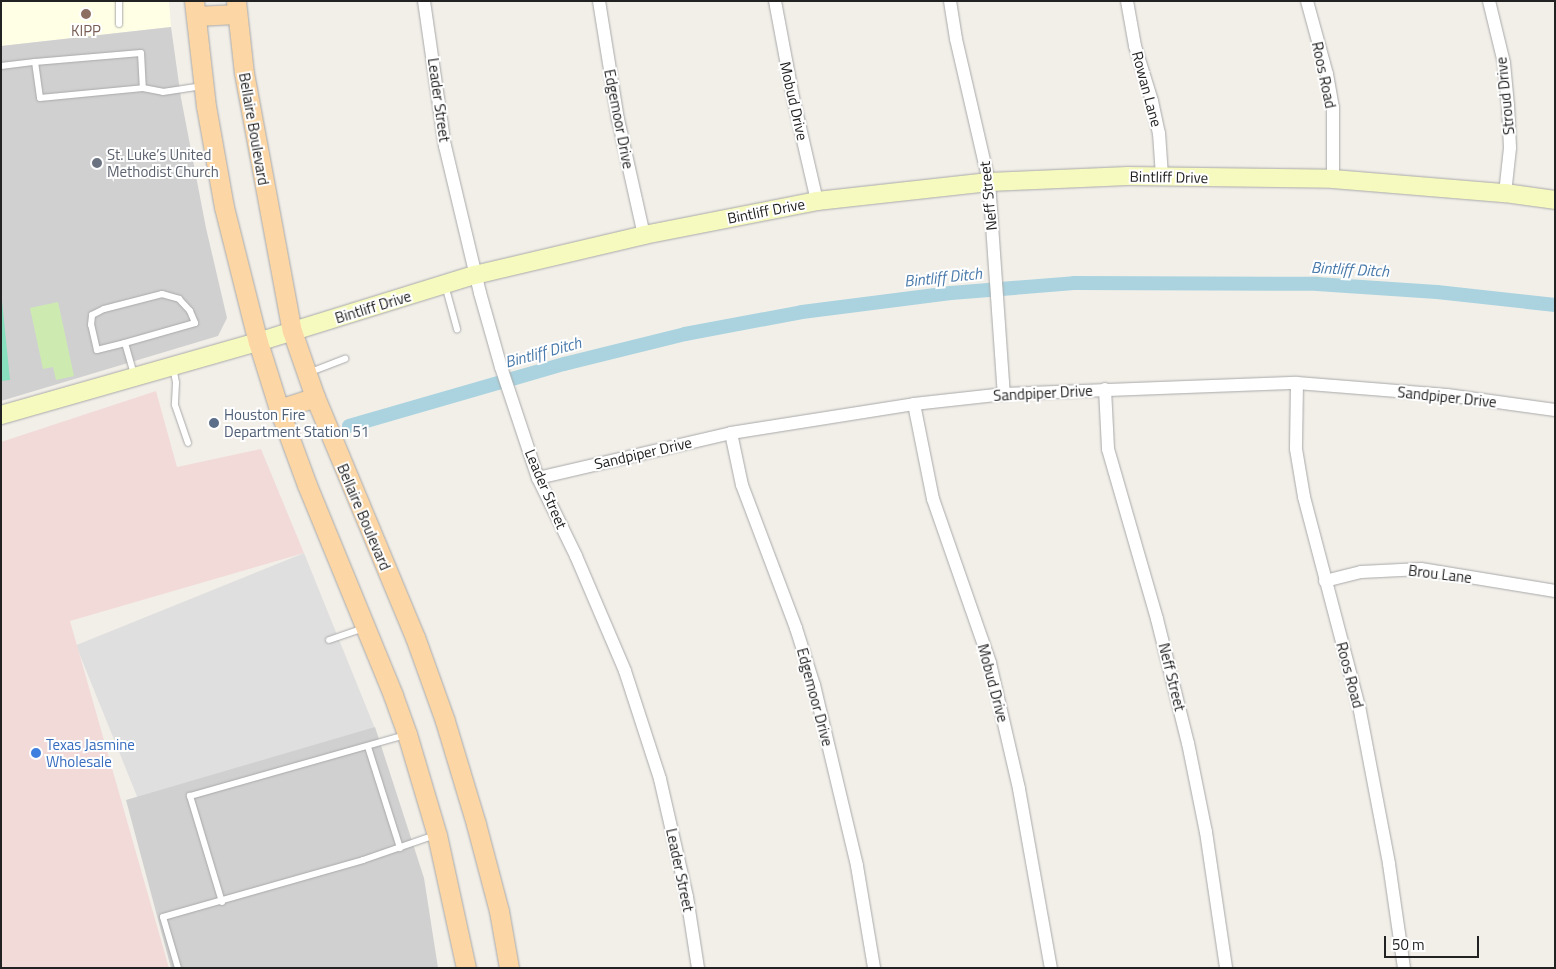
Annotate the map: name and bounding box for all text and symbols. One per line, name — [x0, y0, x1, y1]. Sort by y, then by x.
marker: KIPP — [80, 8, 92, 20]
place label: KIPP — [71, 22, 101, 40]
street label: Roos Road — [1308, 40, 1340, 110]
street label: Rowan Lane — [1128, 49, 1166, 129]
street label: Stroud Drive — [1492, 56, 1518, 136]
street label: Leader Street — [424, 57, 454, 143]
street label: Mobud Drive — [776, 60, 812, 142]
street label: Edgemoor Drive — [601, 68, 637, 170]
street label: Bellaire Boulevard — [235, 71, 273, 187]
place label: St. Luke’s United Methodist Church — [107, 145, 219, 180]
marker: St. Luke’s United Methodist Church — [91, 157, 103, 169]
street label: Neff Street — [975, 160, 1001, 232]
street label: Bintliff Drive — [1130, 167, 1208, 187]
street label: Bintliff Drive — [726, 195, 806, 227]
water label: Bintliff Ditch — [1310, 257, 1390, 281]
water label: Bintliff Ditch — [903, 263, 983, 291]
street label: Bintliff Drive — [333, 287, 413, 327]
water label: Bintliff Ditch — [503, 333, 583, 371]
street label: Sandpiper Drive — [993, 381, 1093, 405]
street label: Sandpiper Drive — [1397, 383, 1497, 411]
place label: Houston Fire Department Station 51 — [224, 405, 369, 440]
marker: Houston Fire Department Station 51 — [208, 417, 220, 429]
street label: Sandpiper Drive — [592, 433, 694, 473]
street label: Leader Street — [521, 446, 571, 532]
street label: Bellaire Boulevard — [333, 461, 395, 573]
street label: Brou Lane — [1407, 561, 1473, 587]
street label: Roos Road — [1333, 640, 1367, 710]
street label: Neff Street — [1155, 641, 1189, 713]
street label: Mobud Drive — [974, 642, 1012, 724]
street label: Edgemoor Drive — [793, 646, 837, 748]
place label: Texas Jasmine Wholesale — [46, 735, 135, 770]
marker: Texas Jasmine Wholesale — [30, 747, 42, 759]
street label: Leader Street — [662, 827, 698, 913]
scale bar — [1386, 926, 1481, 958]
text: 50 m — [1392, 933, 1425, 956]

